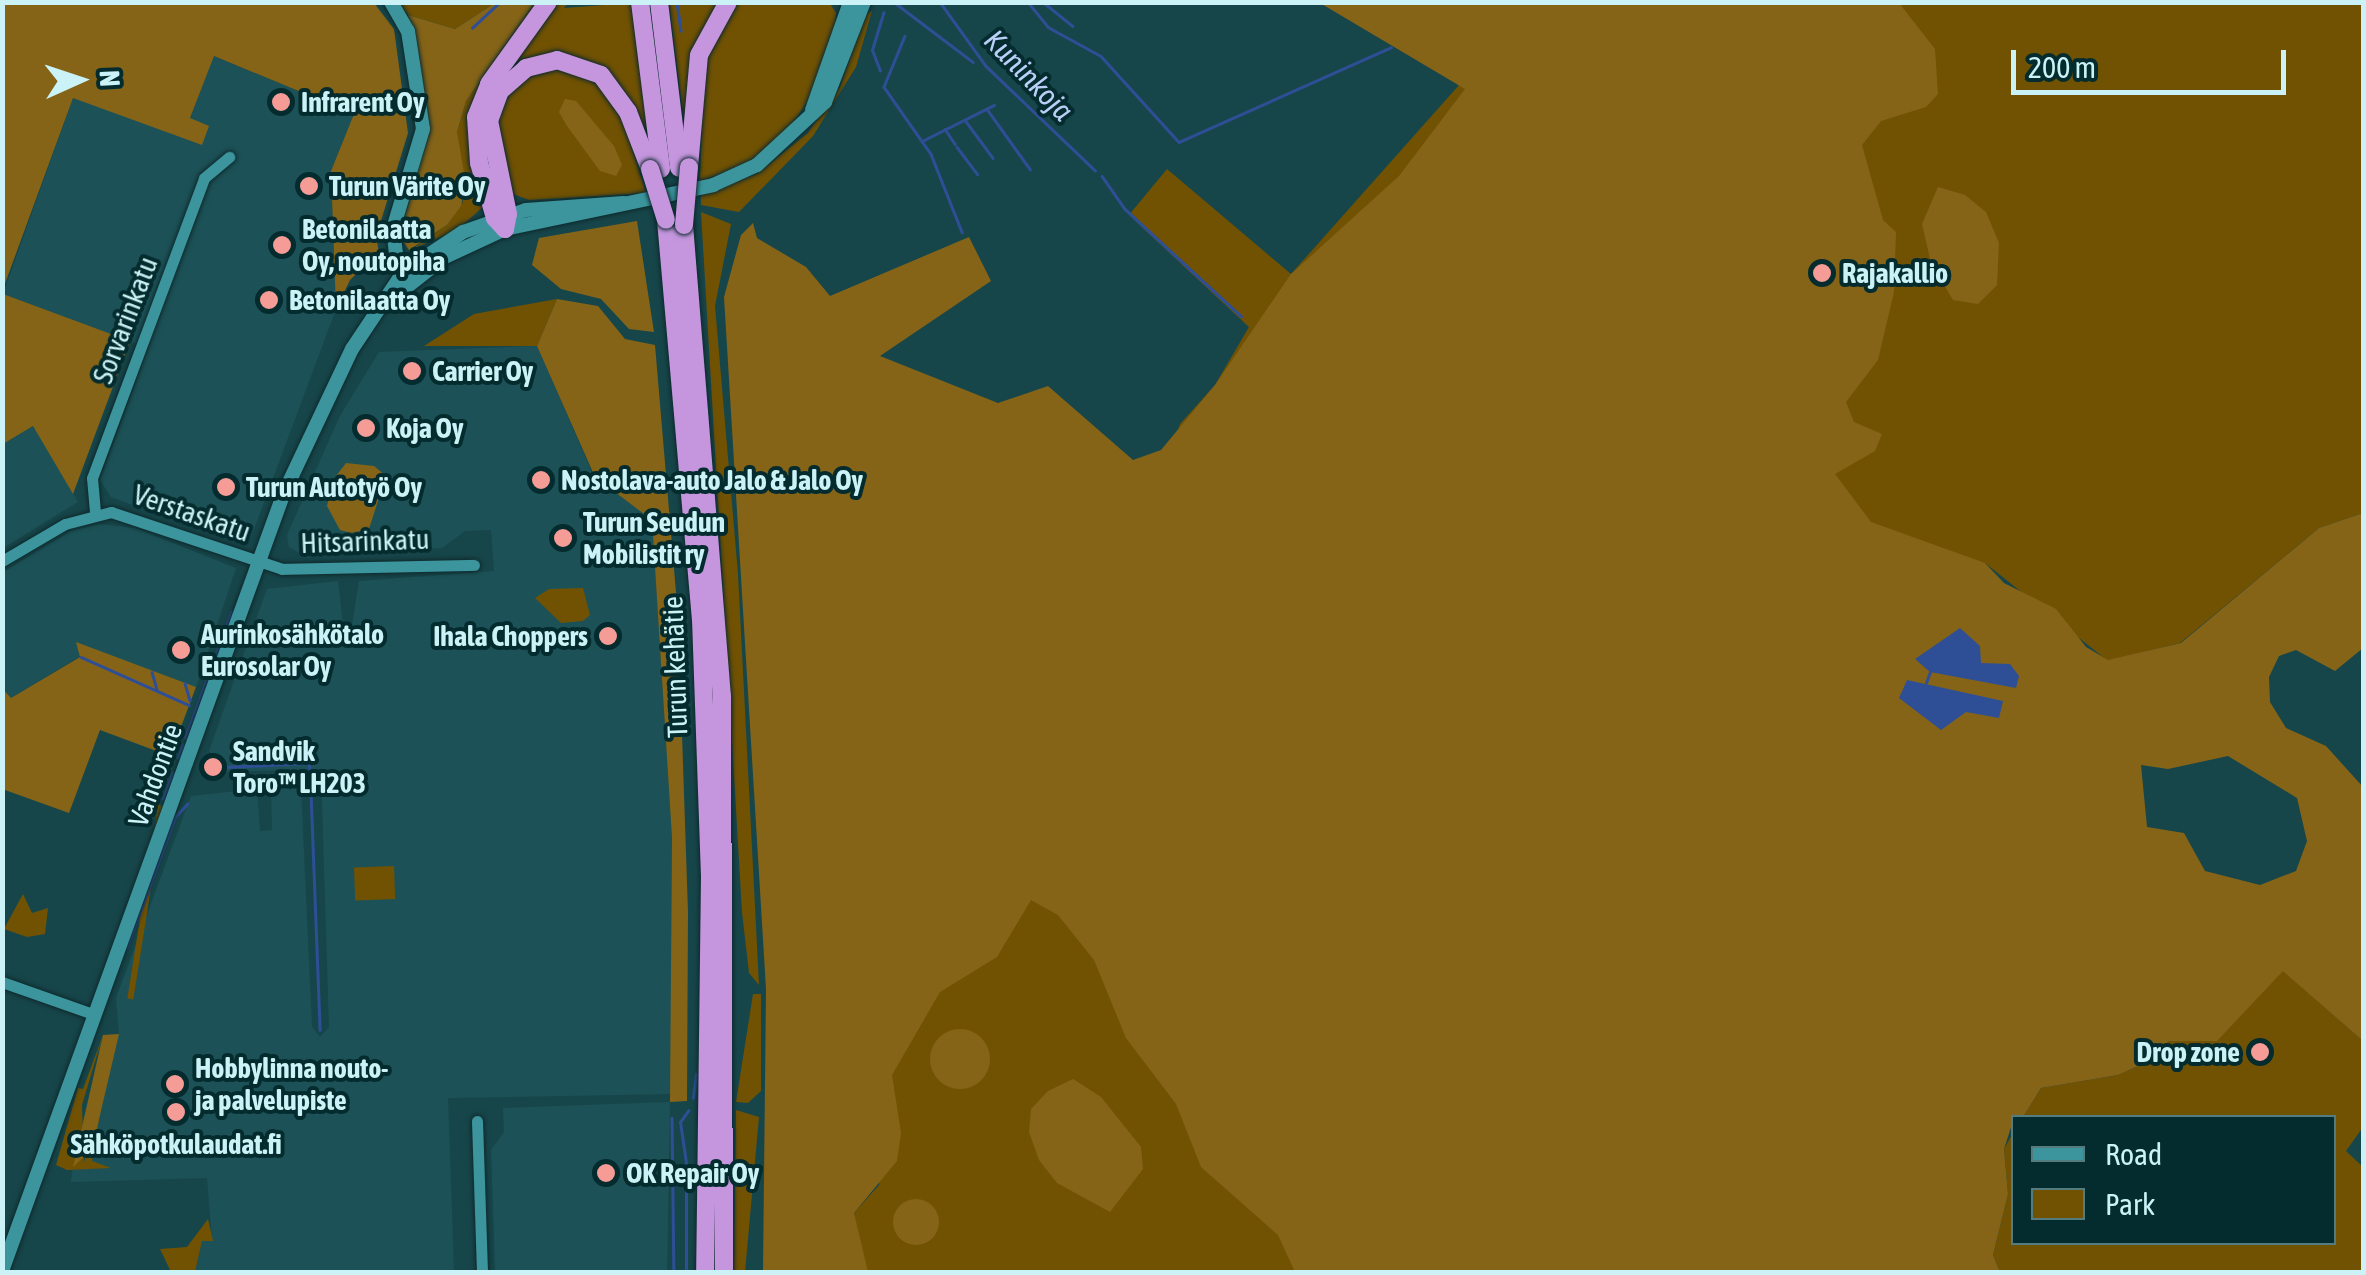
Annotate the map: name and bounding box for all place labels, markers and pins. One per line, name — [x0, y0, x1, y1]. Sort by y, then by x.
place label: Infrarent Oy — [301, 85, 425, 119]
marker: Infrarent Oy — [270, 91, 292, 113]
place label: Turun Värite Oy — [329, 169, 485, 203]
marker: Turun Värite Oy — [298, 175, 320, 197]
place label: Betonilaatta Oy, noutopiha — [302, 212, 445, 278]
marker: Betonilaatta Oy, noutopiha — [271, 234, 293, 256]
place label: Rajakallio — [1842, 256, 1948, 290]
marker: Rajakallio — [1811, 262, 1833, 284]
place label: Betonilaatta Oy — [289, 283, 450, 317]
marker: Betonilaatta Oy — [258, 289, 280, 311]
place label: Carrier Oy — [432, 354, 533, 388]
marker: Carrier Oy — [401, 360, 423, 382]
place label: Koja Oy — [386, 411, 464, 445]
marker: Koja Oy — [355, 417, 377, 439]
place label: Nostolava-auto Jalo & Jalo Oy — [561, 463, 863, 497]
marker: Nostolava-auto Jalo & Jalo Oy — [530, 469, 552, 491]
place label: Turun Autotyö Oy — [246, 470, 422, 504]
marker: Turun Autotyö Oy — [215, 476, 237, 498]
place label: Turun Seudun Mobilistit ry — [583, 505, 725, 571]
marker: Turun Seudun Mobilistit ry — [552, 527, 574, 549]
place label: Aurinkosähkötalo Eurosolar Oy — [201, 617, 384, 683]
place label: Ihala Choppers — [433, 619, 588, 653]
marker: Ihala Choppers — [597, 625, 619, 647]
marker: Aurinkosähkötalo Eurosolar Oy — [170, 639, 192, 661]
place label: Sandvik Toro™ LH203 — [233, 734, 366, 800]
marker: Sandvik Toro™ LH203 — [202, 756, 224, 778]
place label: Drop zone — [2137, 1035, 2240, 1069]
marker: Drop zone — [2249, 1041, 2271, 1063]
place label: Hobbylinna nouto- ja palvelupiste — [195, 1051, 388, 1117]
marker: Hobbylinna nouto- ja palvelupiste — [164, 1073, 186, 1095]
marker: Sähköpotkulaudat.fi — [165, 1101, 187, 1123]
place label: Sähköpotkulaudat.fi — [70, 1127, 282, 1161]
place label: OK Repair Oy — [626, 1156, 759, 1190]
marker: OK Repair Oy — [595, 1162, 617, 1184]

